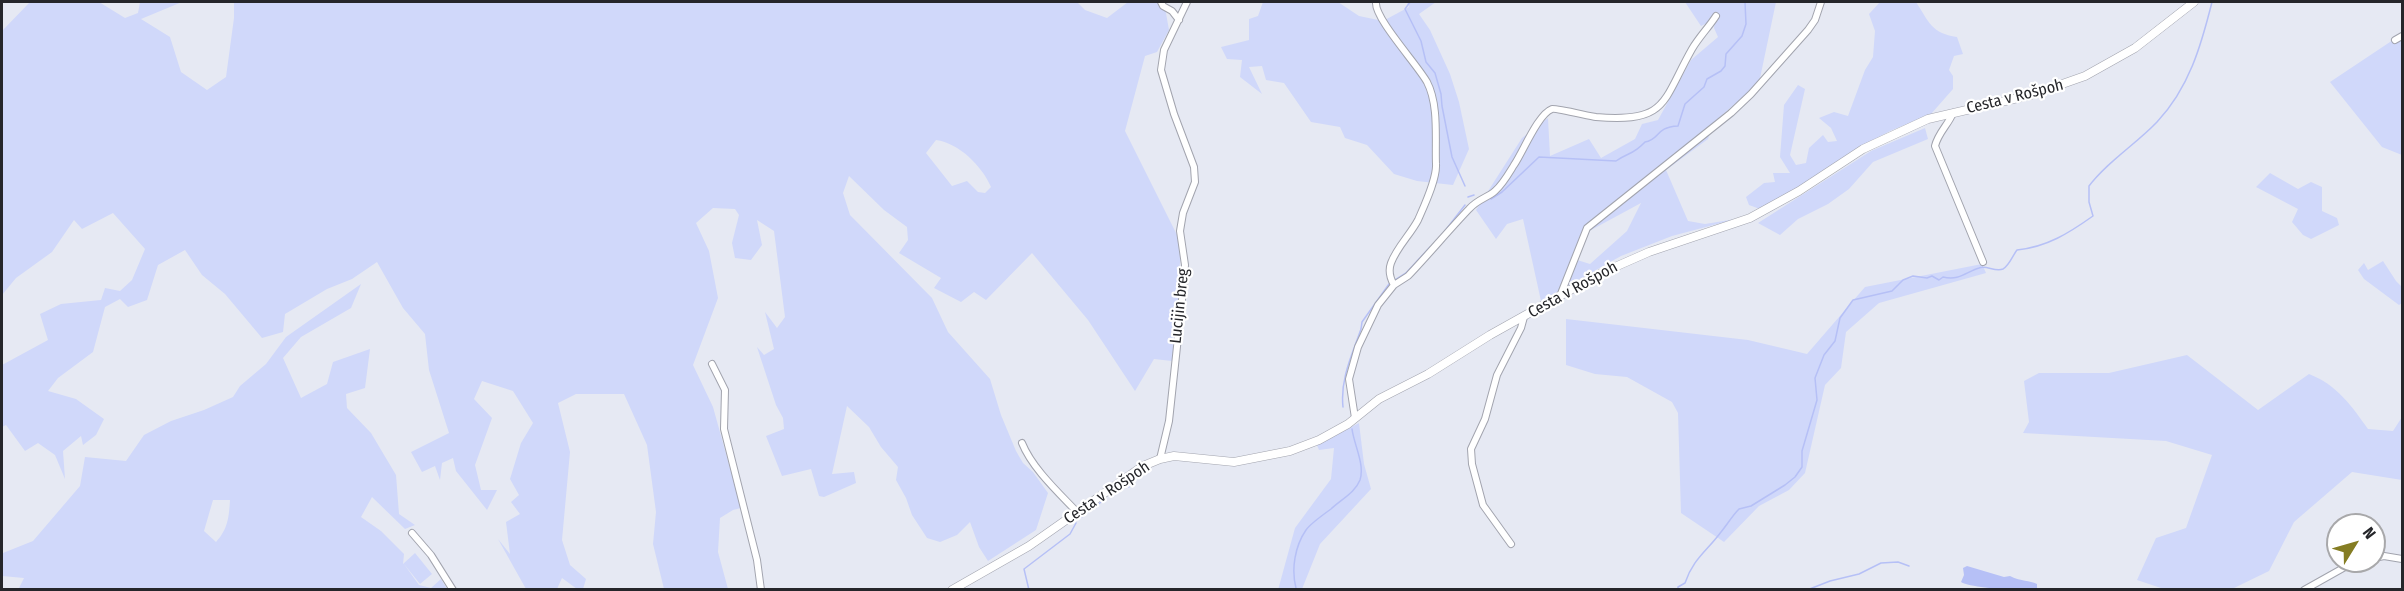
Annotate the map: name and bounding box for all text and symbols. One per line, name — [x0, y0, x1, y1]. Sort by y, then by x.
street label: Cesta v Rošpoh — [1965, 76, 2065, 118]
street label: Cesta v Rošpoh — [1525, 258, 1621, 322]
street label: Lucijin breg — [1167, 267, 1193, 345]
street label: Cesta v Rošpoh — [1060, 457, 1154, 529]
north arrow — [2326, 513, 2386, 573]
text: N — [2359, 524, 2380, 543]

